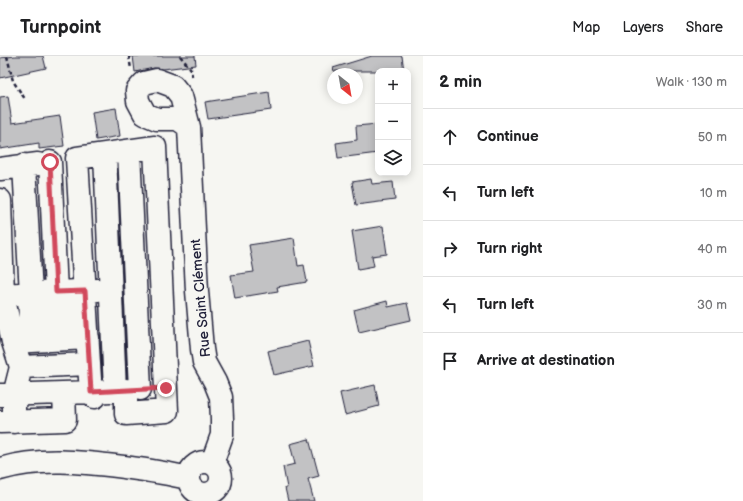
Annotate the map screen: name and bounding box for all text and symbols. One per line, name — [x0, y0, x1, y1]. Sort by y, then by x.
text: Turnpoint — [20, 16, 101, 39]
text: Map — [572, 19, 600, 36]
text: Layers — [622, 19, 664, 36]
text: Share — [686, 19, 723, 36]
north arrow — [327, 68, 363, 104]
map controls — [375, 68, 411, 176]
button: + — [375, 68, 411, 104]
text: 2 min — [439, 72, 482, 92]
text: Walk · 130 m — [656, 74, 727, 90]
button: − — [375, 104, 411, 140]
icon: ahead — [439, 126, 461, 148]
text: Continue — [477, 127, 539, 146]
text: 50 m — [698, 129, 727, 145]
button: layers — [375, 140, 411, 176]
route start — [41, 153, 59, 171]
icon: left — [439, 182, 461, 204]
text: Turn left — [477, 183, 534, 202]
text: 10 m — [700, 185, 727, 201]
street label: Rue Saint Clément — [187, 237, 214, 358]
icon: right — [439, 238, 461, 260]
text: Turn right — [477, 239, 542, 258]
text: 40 m — [697, 241, 727, 257]
icon: left — [439, 294, 461, 316]
text: Turn left — [477, 295, 534, 314]
text: 30 m — [697, 297, 727, 313]
icon: arrive — [439, 350, 461, 372]
text: Arrive at destination — [477, 351, 615, 370]
route end — [157, 379, 175, 397]

